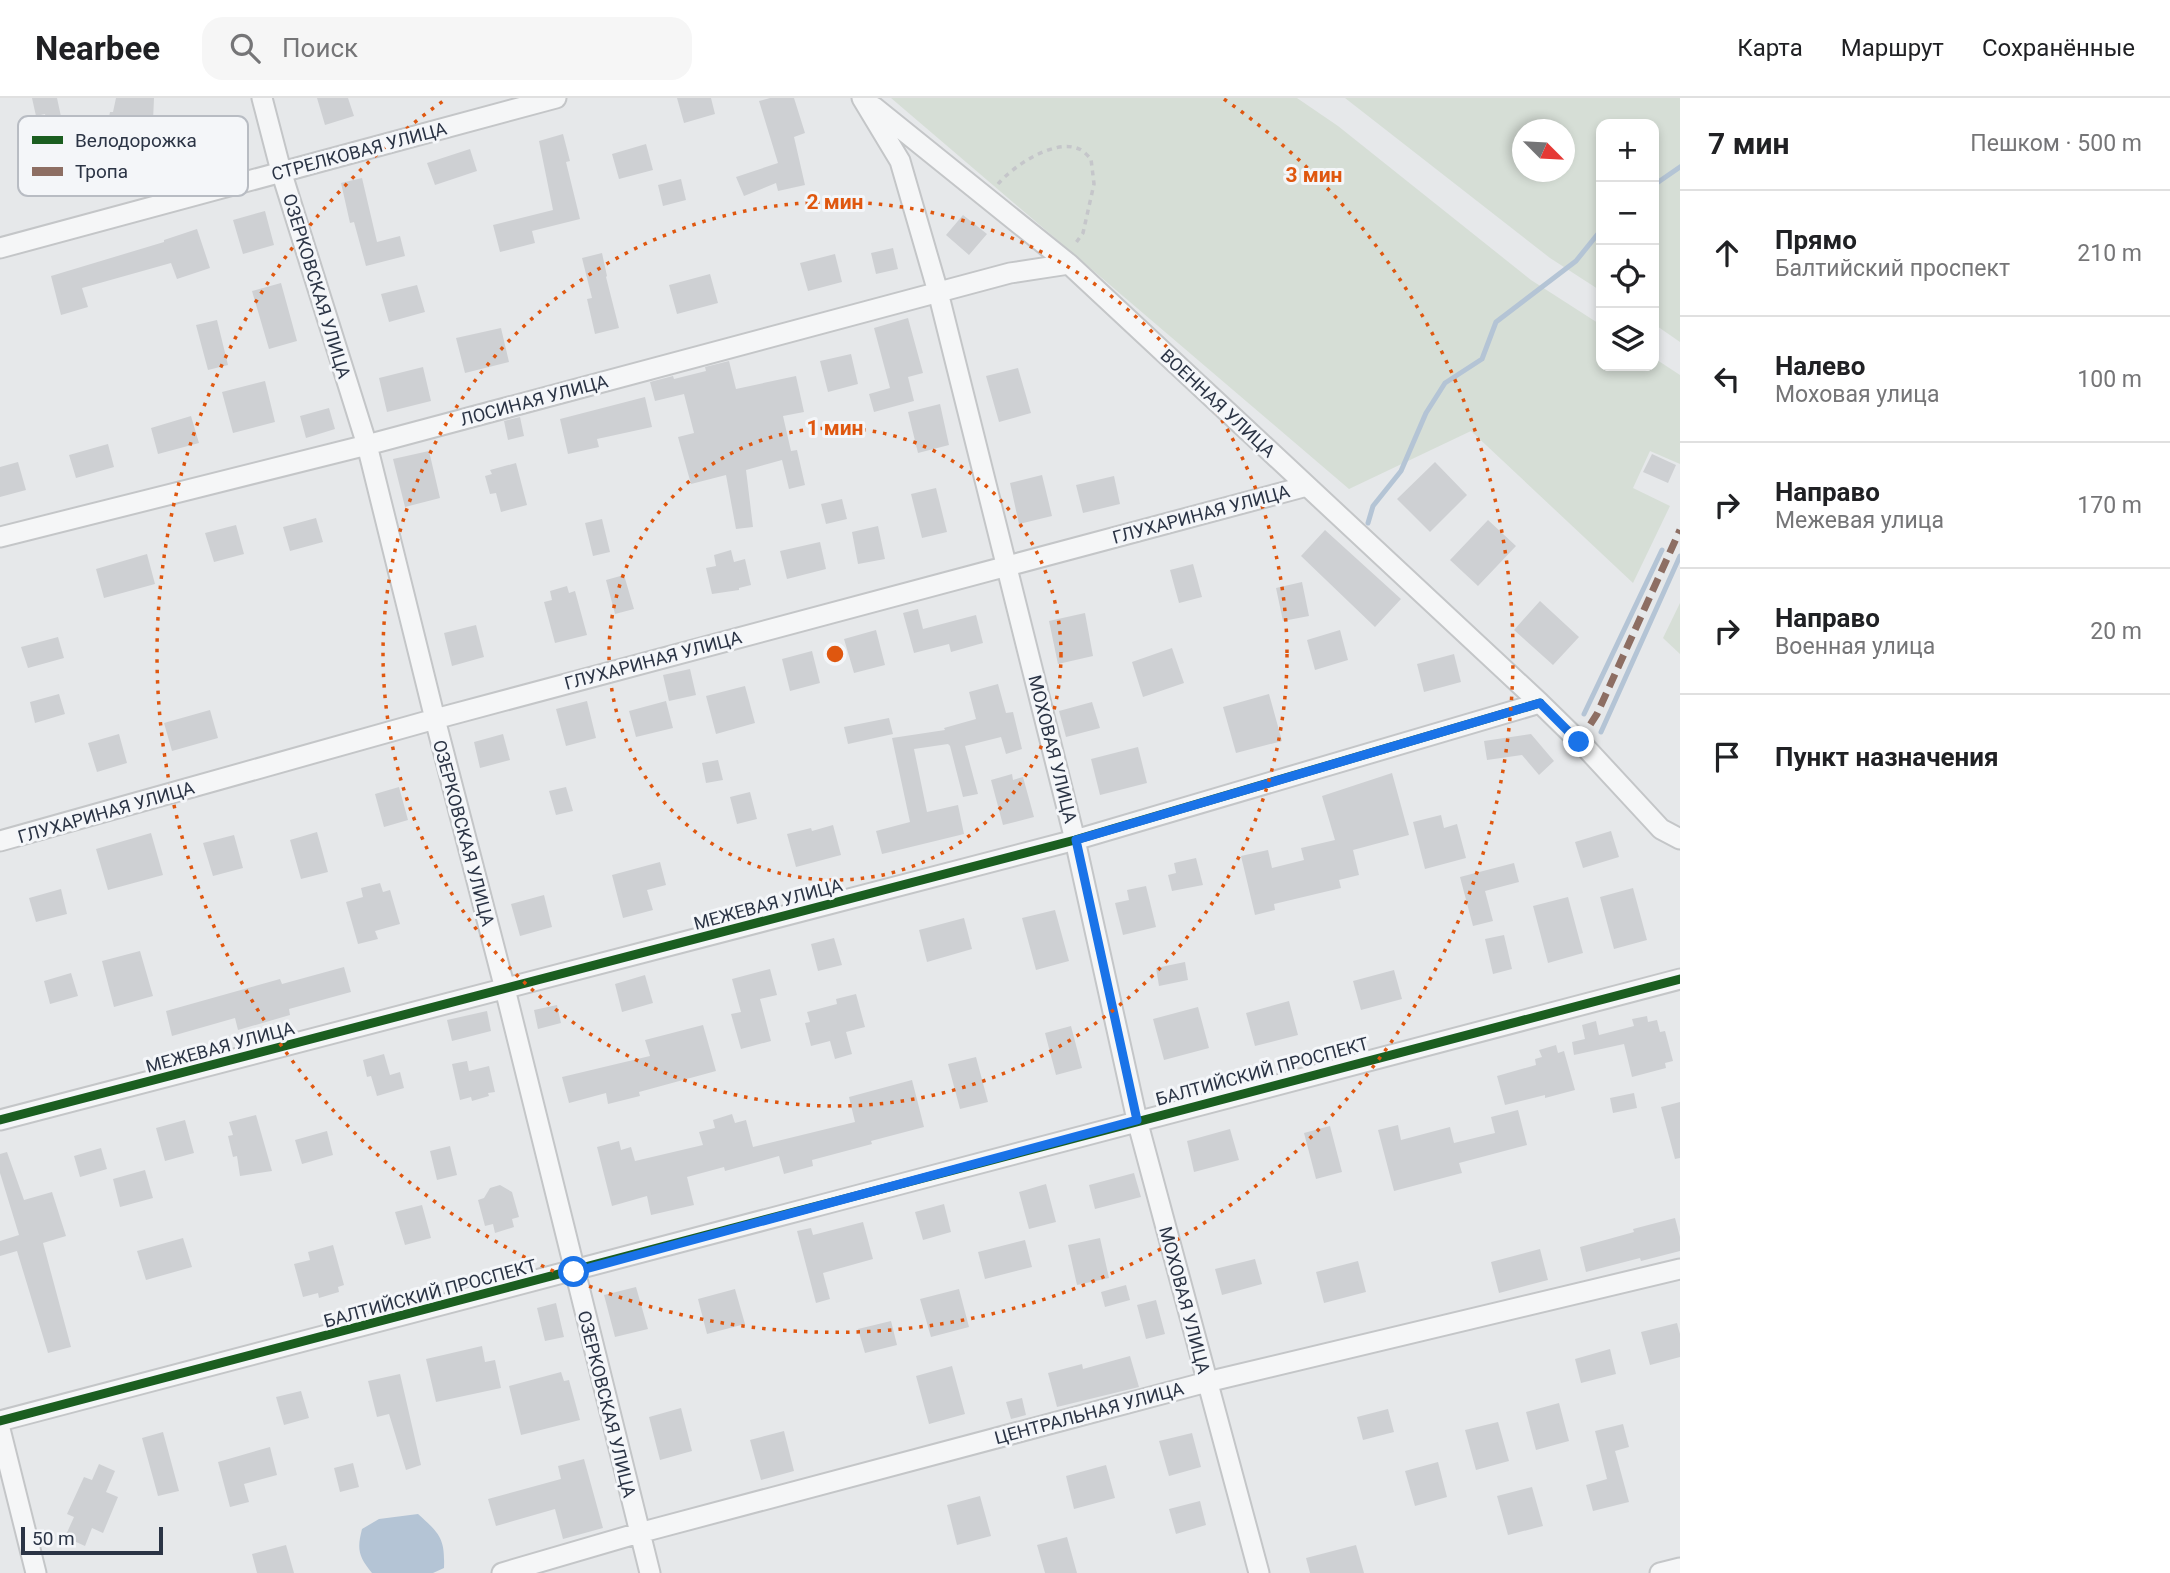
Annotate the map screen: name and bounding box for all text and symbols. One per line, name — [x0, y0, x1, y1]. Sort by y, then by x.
search box — [202, 17, 692, 80]
text: Nearbee — [35, 29, 160, 68]
icon: search — [226, 29, 264, 67]
text: Поиск — [282, 33, 358, 63]
text: Карта — [1737, 34, 1803, 62]
text: Маршрут — [1841, 34, 1944, 62]
text: Сохранённые — [1982, 34, 2135, 62]
legend — [18, 116, 248, 196]
street label: СТРЕЛКОВАЯ УЛИЦА — [269, 117, 449, 185]
north arrow — [1512, 119, 1575, 182]
map controls — [1596, 119, 1659, 371]
button: + — [1596, 119, 1659, 182]
text: 7 мин — [1708, 126, 1789, 161]
text: Велодорожка — [75, 129, 197, 152]
text: Пешком · 500 m — [1970, 130, 2142, 157]
text: Тропа — [75, 160, 128, 183]
text: 3 мин — [1286, 163, 1343, 187]
button: − — [1596, 182, 1659, 245]
text: 2 мин — [807, 190, 864, 214]
street label: ОЗЕРКОВСКАЯ УЛИЦА — [279, 191, 355, 381]
text: Прямо — [1775, 225, 1857, 255]
icon: ahead — [1708, 234, 1746, 272]
text: 210 m — [2077, 240, 2142, 267]
button: locate — [1596, 245, 1659, 308]
text: Балтийский проспект — [1775, 255, 2010, 282]
button: layers — [1596, 308, 1659, 371]
street label: ВОЕННАЯ УЛИЦА — [1156, 345, 1280, 462]
text: Налево — [1775, 351, 1865, 381]
icon: left — [1708, 360, 1746, 398]
text: 100 m — [2077, 366, 2142, 393]
street label: ЛОСИНАЯ УЛИЦА — [458, 370, 610, 430]
text: Моховая улица — [1775, 381, 1939, 408]
text: 1 мин — [807, 416, 864, 440]
text: Направо — [1775, 477, 1880, 507]
street label: ГЛУХАРИНАЯ УЛИЦА — [1110, 480, 1292, 548]
icon: right — [1708, 486, 1746, 524]
text: 170 m — [2077, 492, 2142, 519]
text: Межевая улица — [1775, 507, 1944, 534]
text: Направо — [1775, 603, 1880, 633]
icon: right — [1708, 612, 1746, 650]
text: 20 m — [2090, 618, 2142, 645]
street label: ГЛУХАРИНАЯ УЛИЦА — [562, 626, 744, 694]
text: Военная улица — [1775, 633, 1935, 660]
centre of rings — [823, 642, 847, 666]
street label: МОХОВАЯ УЛИЦА — [1024, 673, 1082, 825]
route end — [1563, 726, 1594, 757]
street label: ОЗЕРКОВСКАЯ УЛИЦА — [429, 738, 499, 929]
icon: arrive — [1708, 738, 1746, 776]
text: Пункт назначения — [1775, 742, 1999, 772]
street label: ГЛУХАРИНАЯ УЛИЦА — [15, 777, 197, 847]
street label: МЕЖЕВАЯ УЛИЦА — [691, 874, 845, 934]
street label: МЕЖЕВАЯ УЛИЦА — [143, 1017, 297, 1077]
street label: БАЛТИЙСКИЙ ПРОСПЕКТ — [1153, 1032, 1371, 1110]
street label: МОХОВАЯ УЛИЦА — [1155, 1224, 1215, 1376]
street label: БАЛТИЙСКИЙ ПРОСПЕКТ — [321, 1254, 539, 1332]
route start — [558, 1256, 589, 1287]
street label: ОЗЕРКОВСКАЯ УЛИЦА — [574, 1308, 640, 1500]
street label: ЦЕНТРАЛЬНАЯ УЛИЦА — [992, 1378, 1186, 1448]
scale bar — [21, 1524, 163, 1556]
text: 50 m — [32, 1527, 75, 1550]

